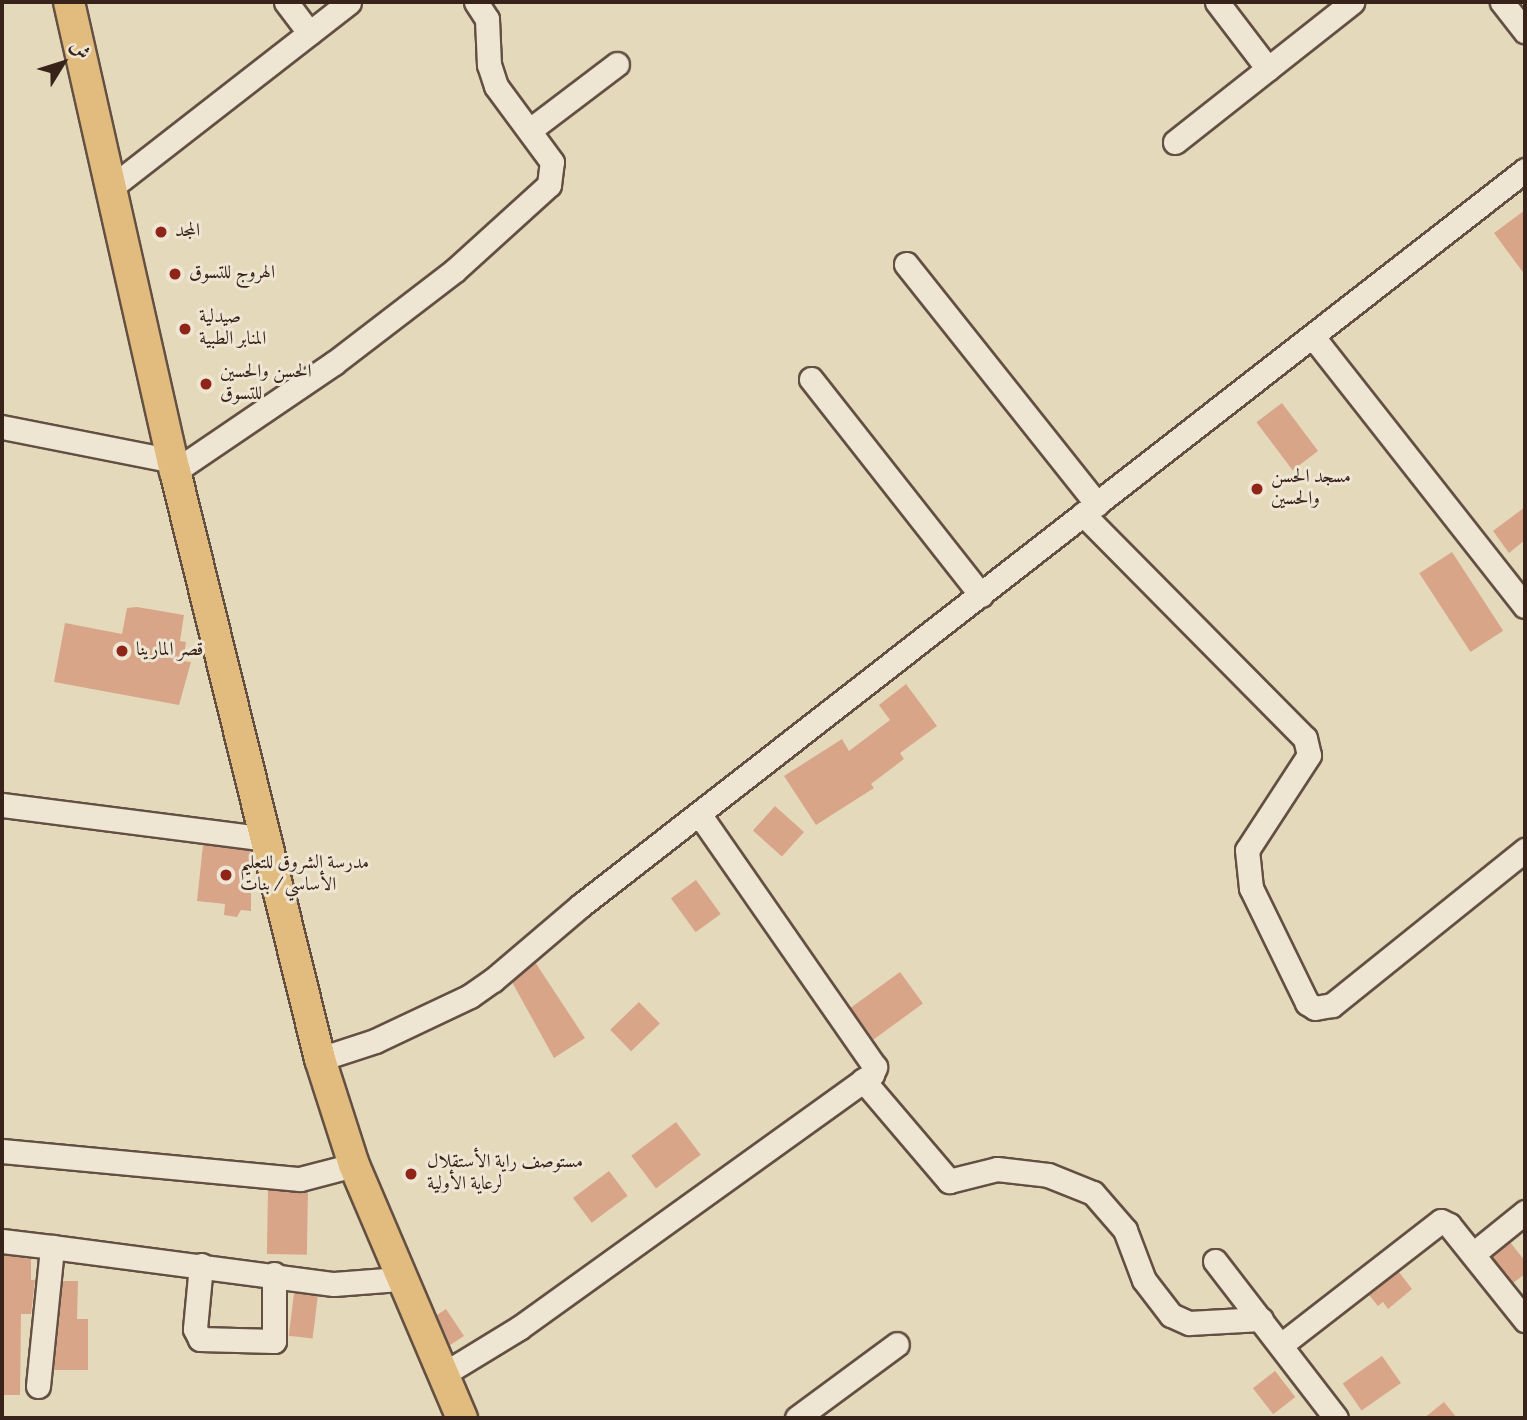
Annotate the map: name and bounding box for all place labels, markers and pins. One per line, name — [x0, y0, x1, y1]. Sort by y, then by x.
place label: المجد — [175, 221, 200, 243]
marker: المجد — [153, 224, 169, 240]
place label: الهروج للتسوق — [189, 263, 275, 285]
marker: الهروج للتسوق — [167, 266, 183, 282]
place label: صيدلية المنابر الطبية — [199, 307, 266, 351]
marker: صيدلية المنابر الطبية — [177, 321, 193, 337]
place label: الحسن والحسين للتسوق — [220, 362, 312, 406]
marker: الحسن والحسين للتسوق — [198, 376, 214, 392]
place label: مسجد الحسن والحسين — [1271, 467, 1351, 511]
marker: مسجد الحسن والحسين — [1249, 481, 1265, 497]
place label: قصر المارينا — [136, 640, 203, 662]
marker: قصر المارينا — [114, 643, 130, 659]
place label: مدرسة الشروق للتعليم الأساسي / بنات — [240, 853, 369, 897]
marker: مدرسة الشروق للتعليم الأساسي / بنات — [218, 867, 234, 883]
place label: مستوصف راية الأستقلال لرعاية الأولية — [427, 1152, 583, 1196]
marker: مستوصف راية الأستقلال لرعاية الأولية — [401, 1164, 421, 1184]

